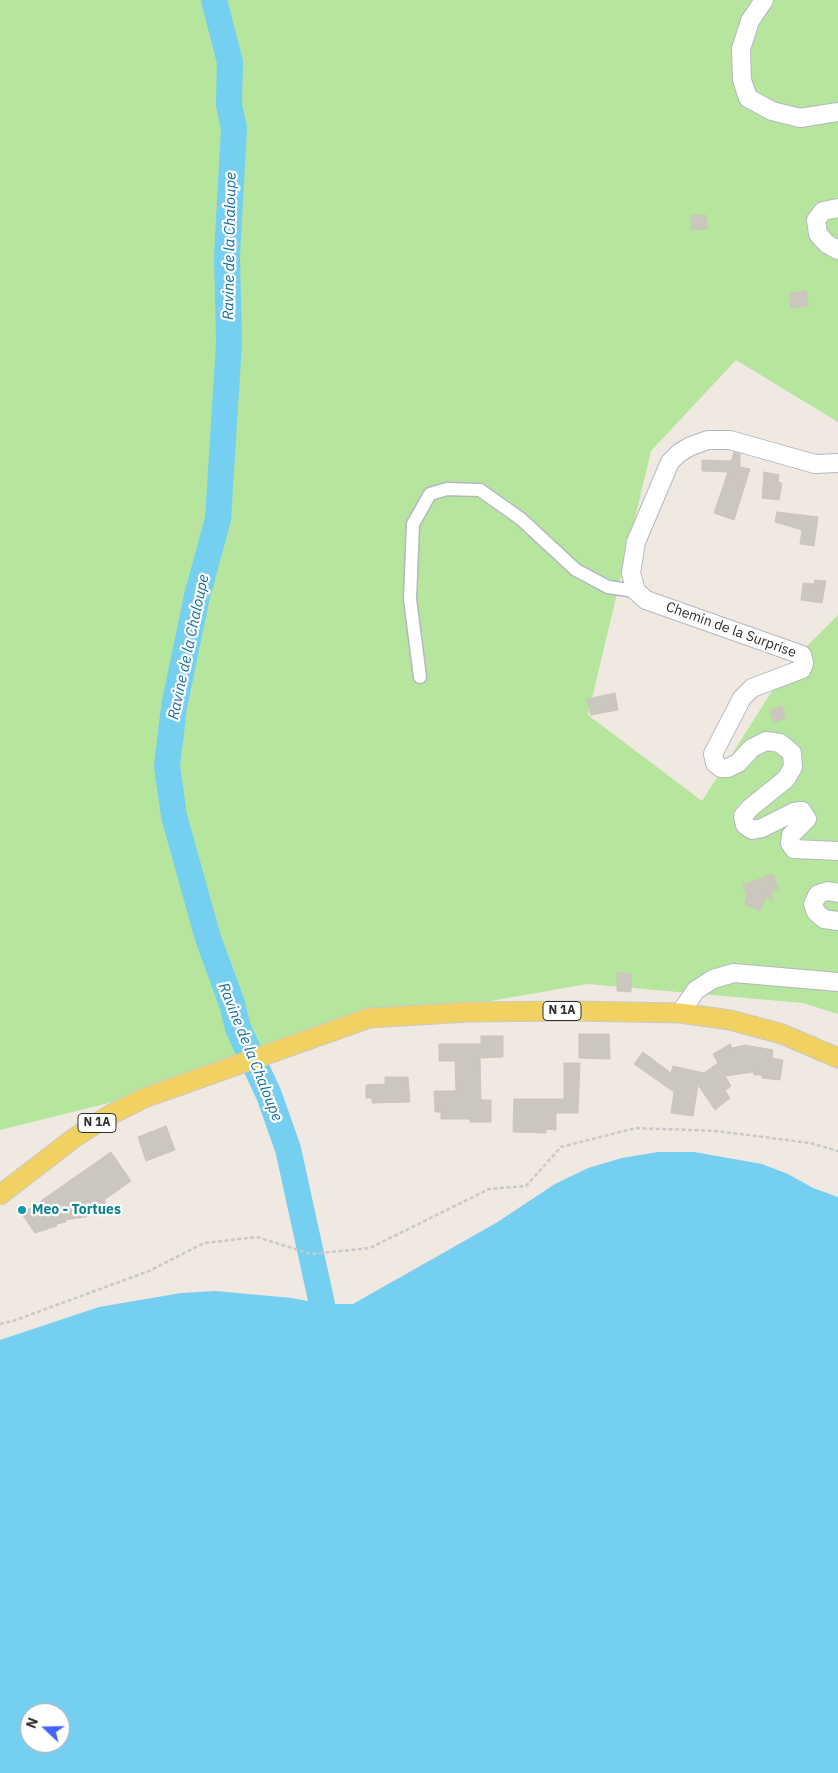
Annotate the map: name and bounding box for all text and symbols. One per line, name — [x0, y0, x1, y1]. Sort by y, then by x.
water label: Ravine de la Chaloupe — [220, 172, 240, 320]
water label: Ravine de la Chaloupe — [165, 573, 213, 721]
street label: Chemin de la Surprise — [664, 599, 798, 661]
water label: Ravine de la Chaloupe — [214, 980, 286, 1124]
road number: N 1A — [543, 1001, 581, 1020]
road number: N 1A — [78, 1114, 116, 1132]
place label: Meo - Tortues — [32, 1202, 121, 1218]
marker: Meo - Tortues — [16, 1204, 28, 1216]
north arrow — [20, 1703, 70, 1753]
text: N — [22, 1715, 42, 1731]

